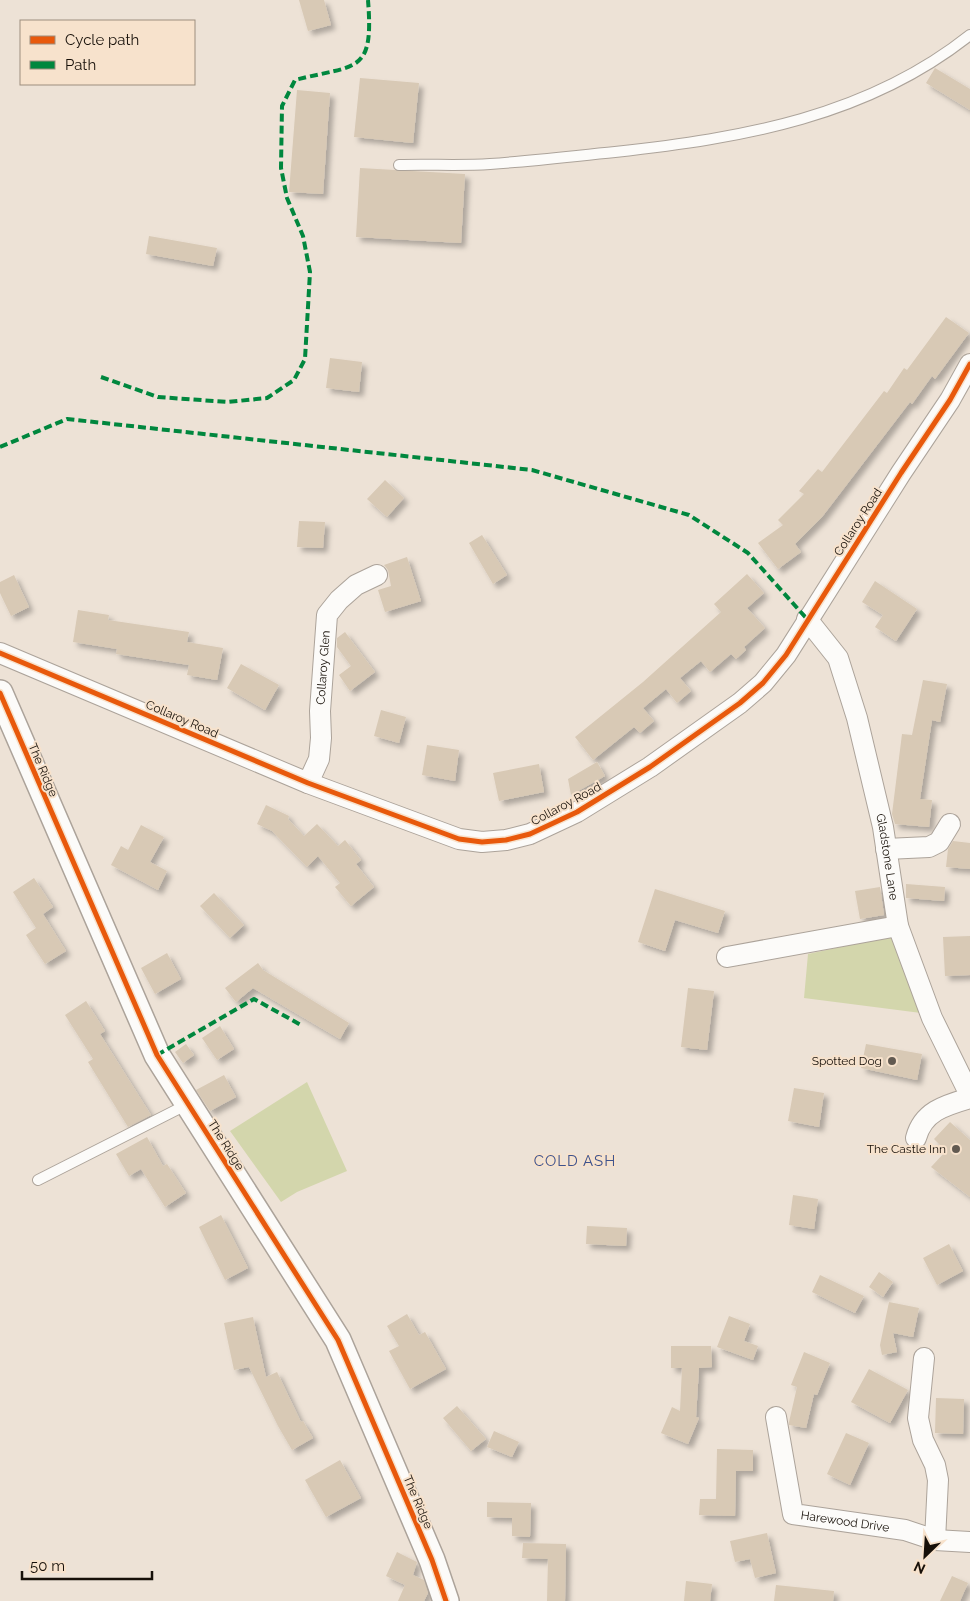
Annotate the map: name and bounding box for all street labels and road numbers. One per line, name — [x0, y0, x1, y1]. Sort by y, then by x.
street label: Collaroy Road — [831, 486, 885, 558]
street label: Collaroy Glen — [313, 630, 333, 705]
street label: Collaroy Road — [144, 697, 220, 741]
street label: The Ridge — [25, 741, 61, 799]
street label: Collaroy Road — [529, 780, 603, 828]
street label: Gladstone Lane — [873, 812, 901, 901]
street label: The Ridge — [205, 1117, 247, 1173]
street label: The Ridge — [400, 1473, 436, 1531]
street label: Harewood Drive — [800, 1508, 890, 1535]

